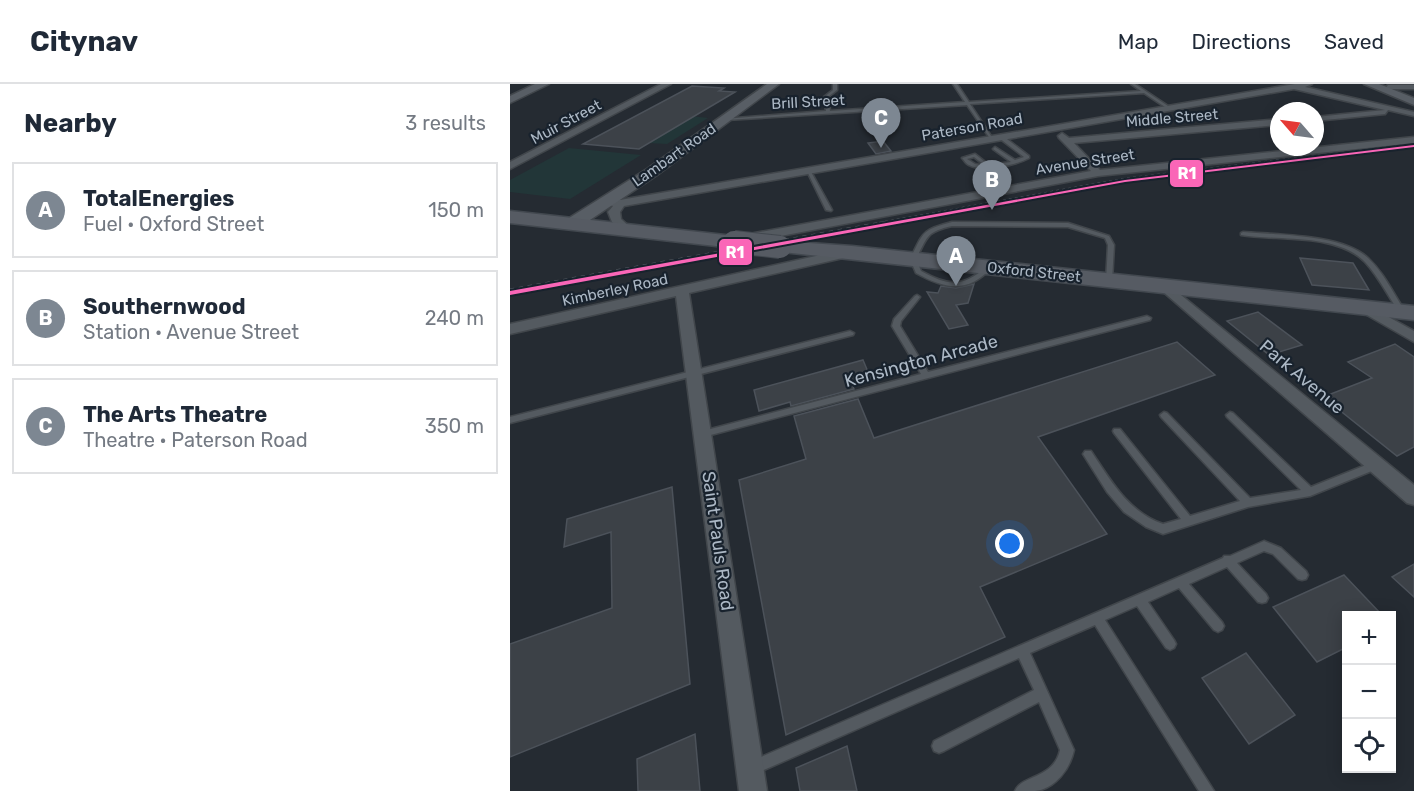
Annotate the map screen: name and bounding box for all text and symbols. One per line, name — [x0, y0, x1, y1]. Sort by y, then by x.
text: Citynav — [30, 25, 138, 58]
text: Map — [1118, 29, 1159, 54]
text: Directions — [1192, 29, 1291, 54]
text: Saved — [1324, 29, 1384, 54]
street label: Brill Street — [771, 91, 845, 113]
street label: Muir Street — [528, 96, 604, 148]
pin: C — [862, 98, 901, 148]
north arrow — [1270, 102, 1324, 156]
street label: Middle Street — [1125, 105, 1219, 131]
text: Nearby — [24, 108, 117, 139]
street label: Paterson Road — [920, 109, 1024, 145]
text: 3 results — [405, 111, 486, 135]
street label: Lambart Road — [629, 120, 719, 190]
street label: Avenue Street — [1034, 145, 1136, 179]
line badge: R1 — [1169, 159, 1204, 188]
pin: B — [972, 160, 1012, 210]
text: R1 — [1177, 164, 1197, 183]
text: TotalEnergies — [83, 185, 234, 212]
text: A — [38, 198, 53, 222]
text: 150 m — [428, 198, 484, 222]
text: Fuel · Oxford Street — [83, 212, 264, 236]
pin: A — [936, 236, 976, 286]
line badge: R1 — [718, 238, 753, 266]
text: R1 — [725, 243, 745, 262]
street label: Oxford Street — [986, 258, 1082, 286]
street label: Kimberley Road — [560, 270, 670, 310]
text: Southernwood — [83, 293, 246, 320]
text: B — [38, 306, 53, 330]
text: 240 m — [425, 306, 484, 330]
text: Station · Avenue Street — [83, 320, 299, 344]
street label: Kensington Arcade — [842, 330, 1000, 392]
street label: Park Avenue — [1255, 335, 1349, 419]
text: The Arts Theatre — [83, 401, 267, 428]
text: C — [38, 414, 53, 438]
text: 350 m — [425, 414, 484, 438]
text: Theatre · Paterson Road — [83, 428, 308, 452]
street label: Saint Pauls Road — [697, 470, 739, 612]
your location — [995, 529, 1024, 558]
map controls — [1342, 611, 1396, 773]
button: + — [1342, 611, 1396, 665]
button: − — [1342, 665, 1396, 719]
button: locate — [1342, 719, 1396, 773]

